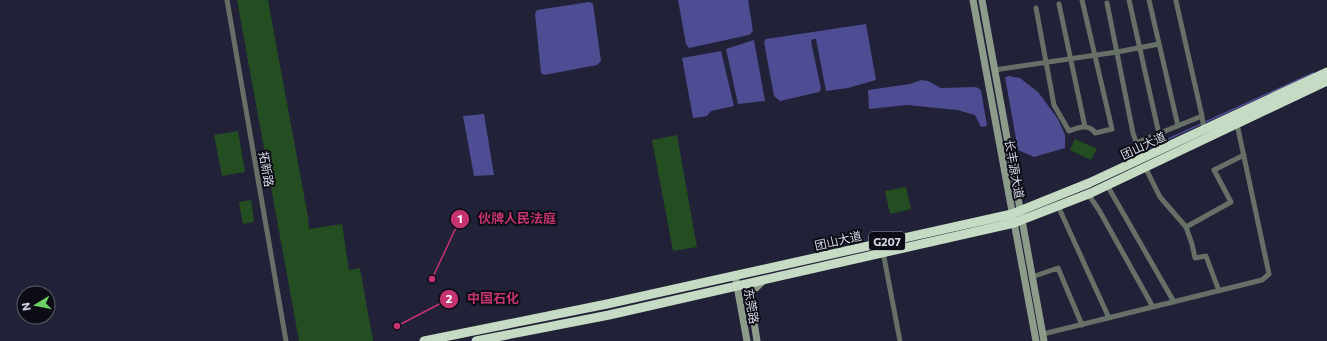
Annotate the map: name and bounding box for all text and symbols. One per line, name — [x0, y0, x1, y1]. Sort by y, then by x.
street label: 团山大道 — [1118, 129, 1168, 161]
street label: 长丰源大道 — [1003, 138, 1027, 200]
street label: 拓新路 — [257, 150, 277, 188]
callout: 伙牌人民法庭 — [450, 206, 564, 231]
text: 伙牌人民法庭 — [478, 210, 556, 226]
text: 1 — [457, 211, 463, 225]
street label: 团山大道 — [813, 228, 863, 252]
road number: G207 — [869, 232, 905, 250]
north arrow — [16, 285, 56, 325]
callout: 中国石化 — [439, 286, 527, 311]
street label: 东莞路 — [742, 287, 762, 325]
text: 中国石化 — [467, 290, 519, 306]
text: 2 — [446, 291, 453, 305]
text: N — [19, 302, 33, 312]

